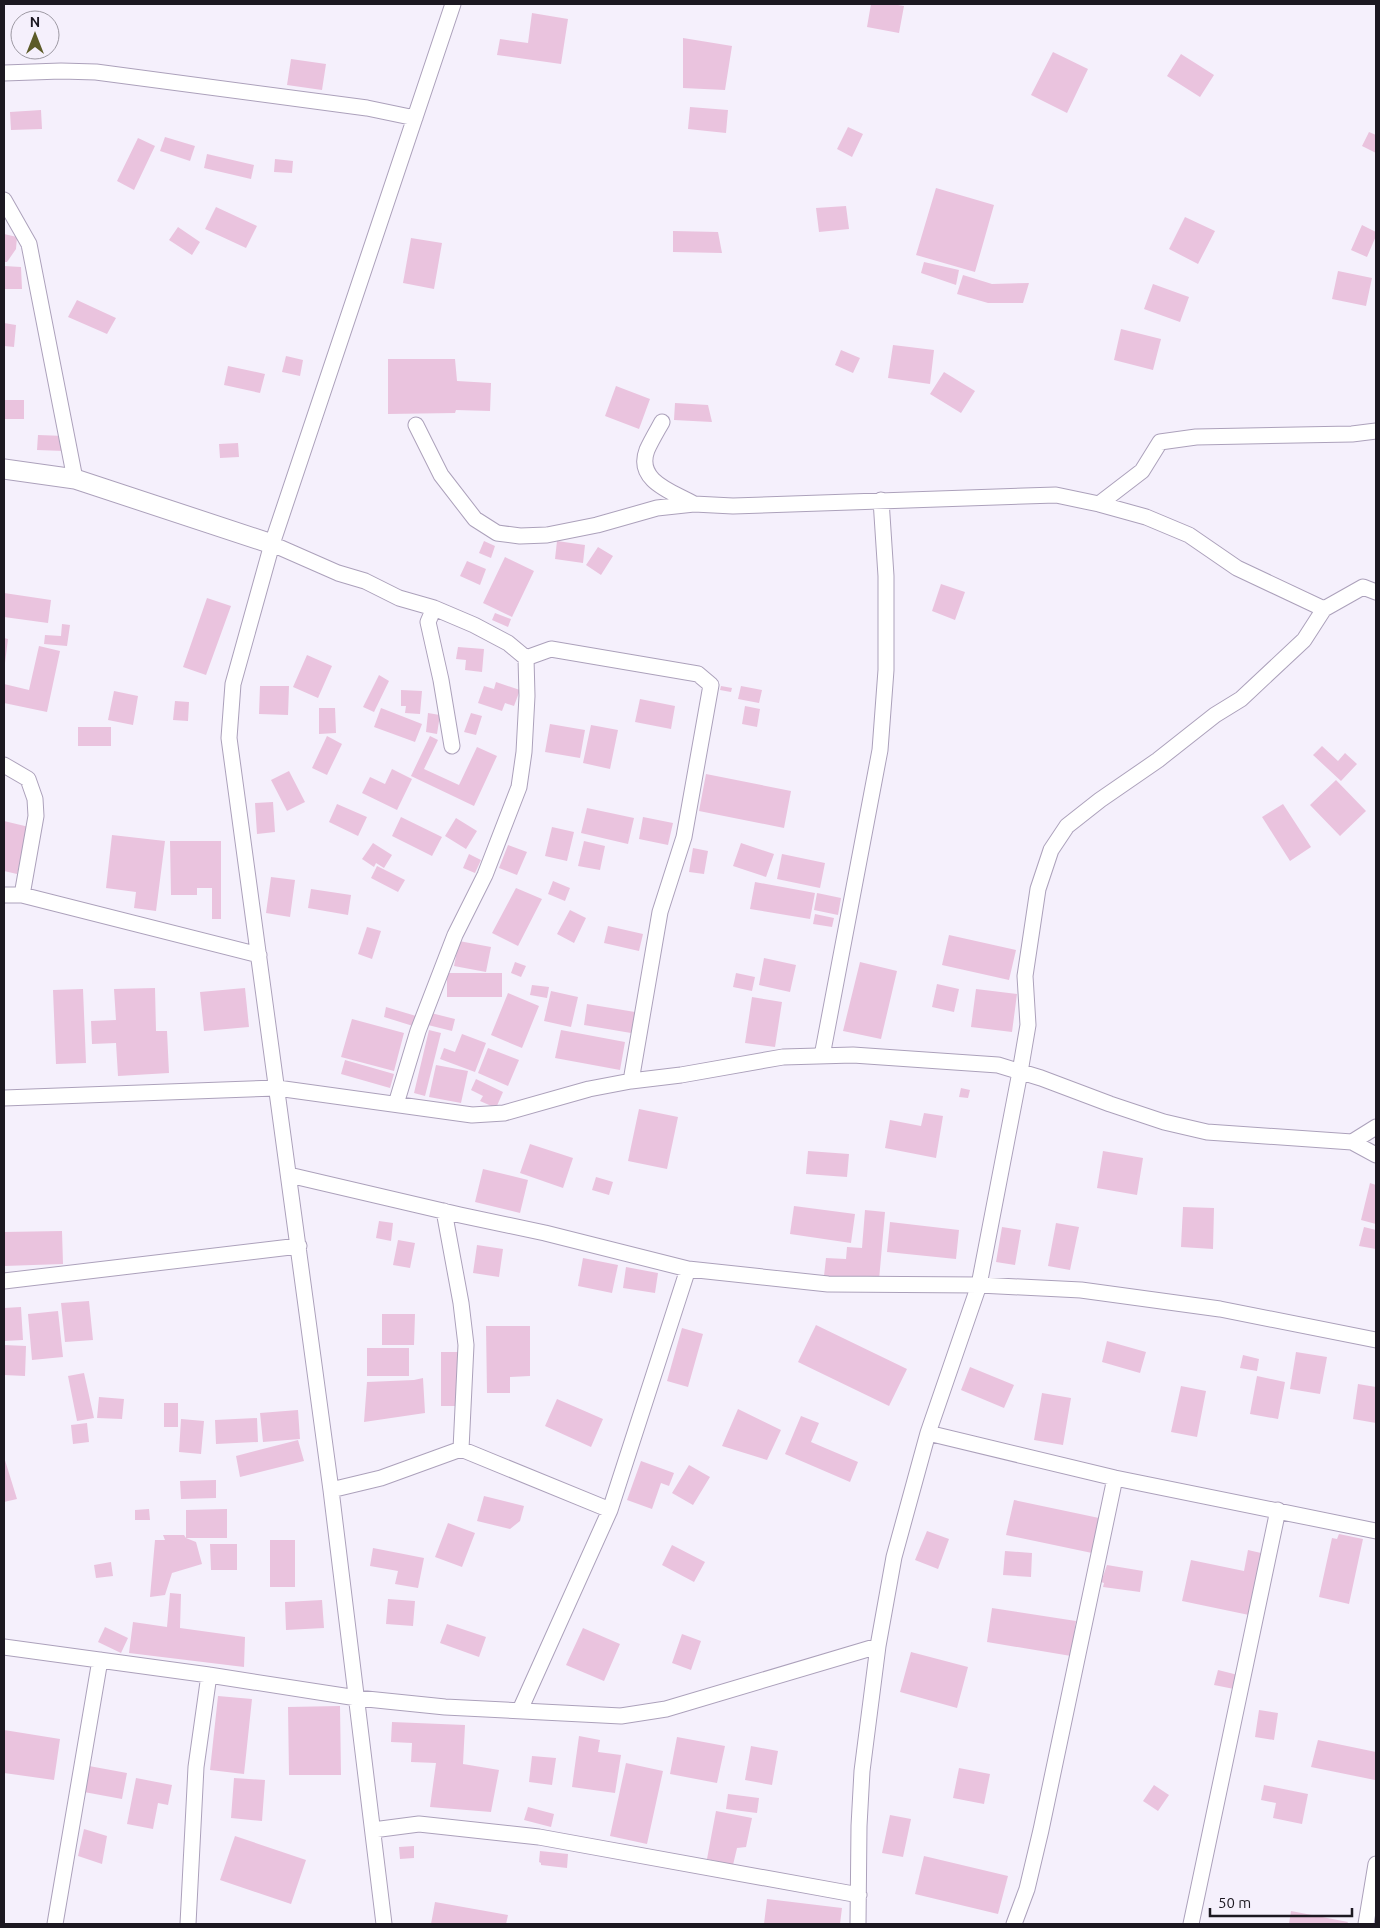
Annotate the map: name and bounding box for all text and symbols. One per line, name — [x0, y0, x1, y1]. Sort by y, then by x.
north arrow — [10, 10, 60, 60]
text: N — [30, 14, 40, 30]
scale bar — [1210, 1886, 1352, 1918]
text: 50 m — [1218, 1894, 1251, 1911]

